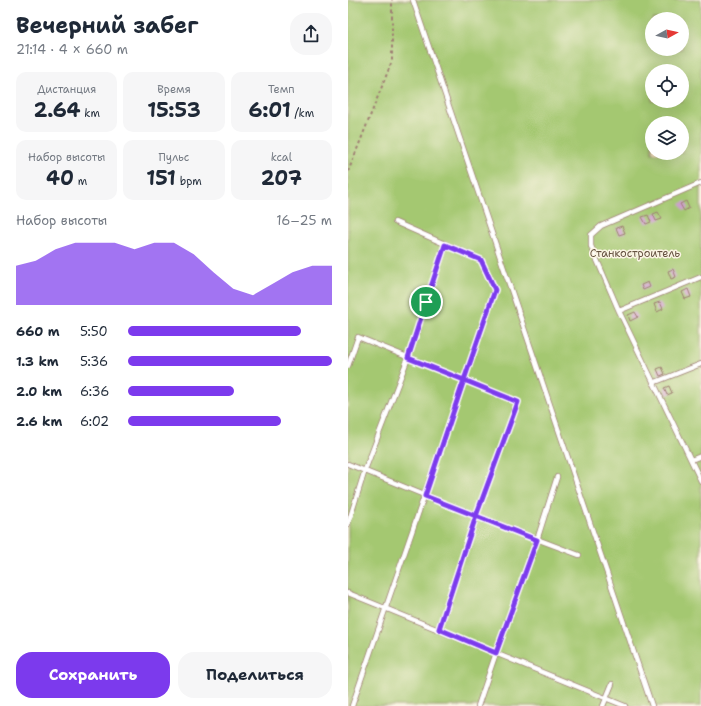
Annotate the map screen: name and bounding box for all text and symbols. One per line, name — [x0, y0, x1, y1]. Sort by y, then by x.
text: Вечерний забег — [16, 11, 198, 40]
north arrow — [645, 12, 689, 56]
map controls — [645, 12, 689, 160]
button: share — [290, 13, 332, 55]
text: 21:14 · 4 × 660 m — [16, 41, 128, 58]
button: locate — [645, 64, 689, 108]
text: Дистанция — [37, 82, 96, 97]
text: Время — [157, 82, 191, 97]
text: Темп — [268, 82, 295, 97]
text: 2.64 — [33, 97, 81, 123]
text: 15:53 — [147, 97, 201, 123]
text: 6:01 — [248, 97, 291, 123]
text: km — [81, 106, 100, 121]
text: /km — [291, 106, 314, 121]
button: layers — [645, 116, 689, 160]
text: Набор высоты — [28, 150, 105, 165]
text: Пульс — [159, 150, 189, 165]
text: kcal — [271, 150, 292, 165]
text: 40 — [46, 165, 74, 191]
text: 151 — [146, 165, 176, 191]
text: 207 — [261, 165, 302, 191]
text: m — [74, 174, 87, 189]
text: bpm — [176, 174, 202, 189]
text: Набор высоты — [16, 212, 107, 229]
text: 16–25 m — [276, 212, 332, 229]
park label: Станкостроитель — [590, 246, 681, 261]
pin — [409, 285, 443, 319]
icon: arrive — [415, 291, 437, 313]
text: 660 m — [16, 323, 60, 340]
text: 5:50 — [80, 323, 108, 340]
text: 1.3 km — [16, 353, 59, 370]
text: 5:36 — [80, 353, 108, 370]
text: 2.0 km — [16, 383, 62, 400]
text: 6:36 — [80, 383, 109, 400]
text: 2.6 km — [16, 413, 62, 430]
text: 6:02 — [80, 413, 109, 430]
button: Сохранить — [16, 652, 170, 698]
button: Поделиться — [178, 652, 332, 698]

